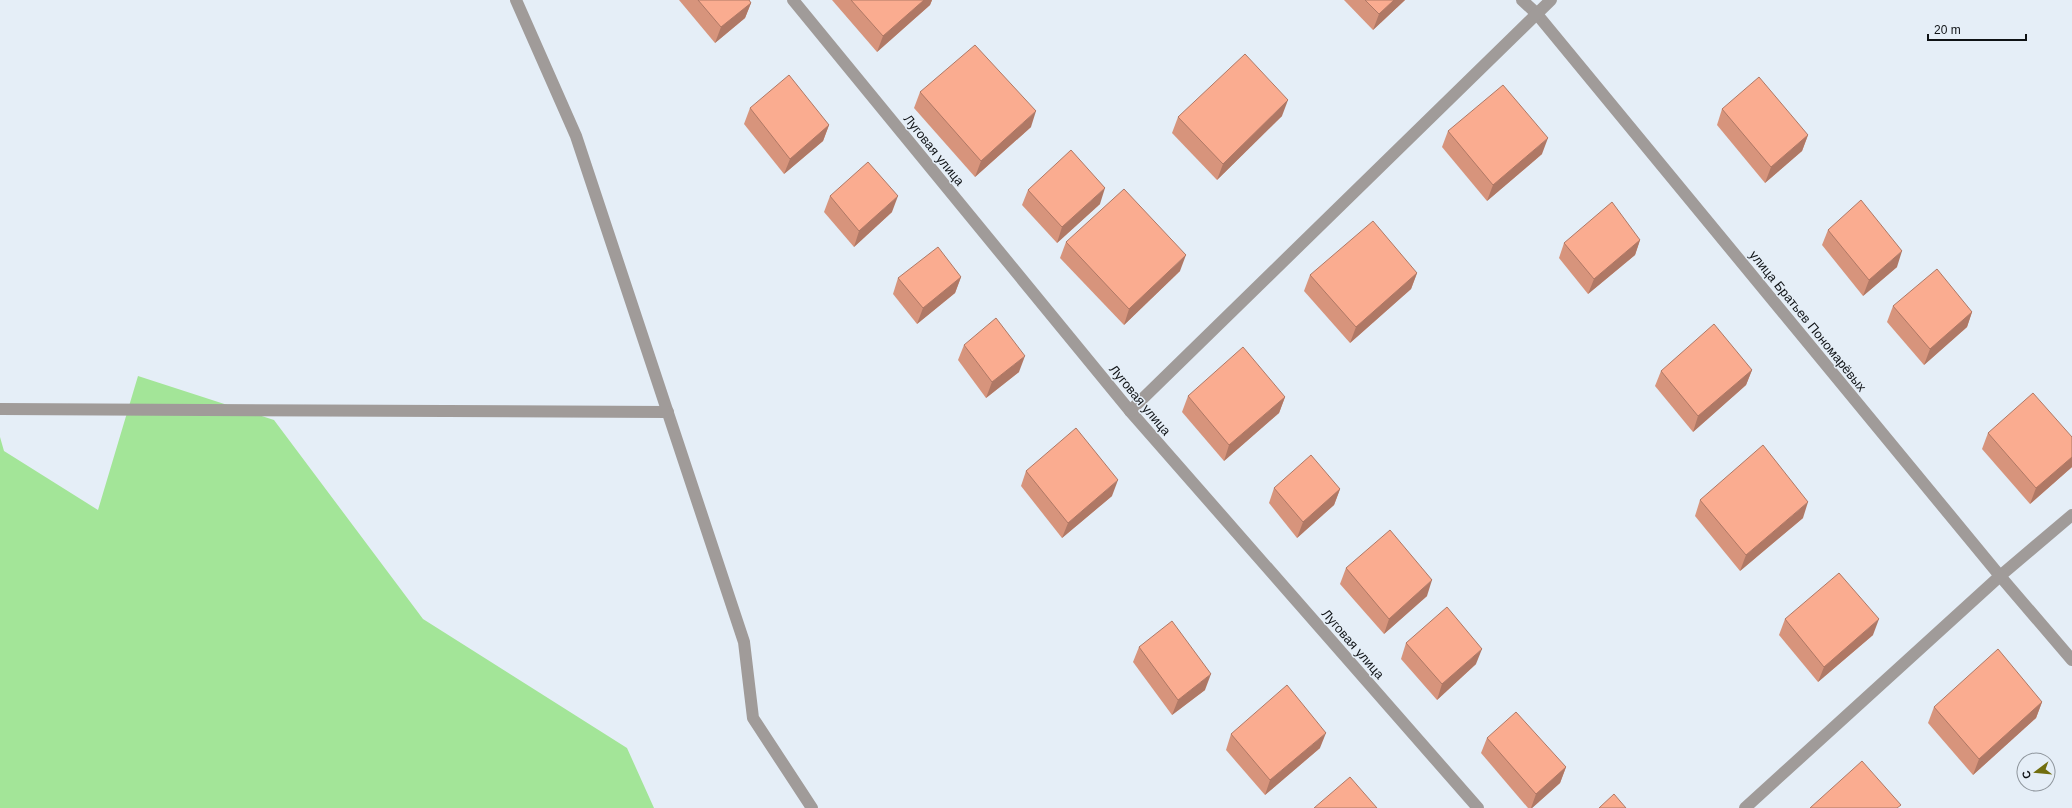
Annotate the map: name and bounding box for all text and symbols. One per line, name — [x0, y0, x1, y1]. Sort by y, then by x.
scale bar — [1928, 16, 2026, 42]
text: 20 m — [1934, 23, 1961, 37]
street label: Луговая улица — [901, 111, 968, 189]
street label: улица Братьев Пономарёвых — [1747, 248, 1870, 395]
street label: Луговая улица — [1106, 362, 1174, 439]
street label: Луговая улица — [1319, 606, 1388, 682]
north arrow — [2016, 752, 2056, 792]
text: С — [2020, 769, 2033, 780]

